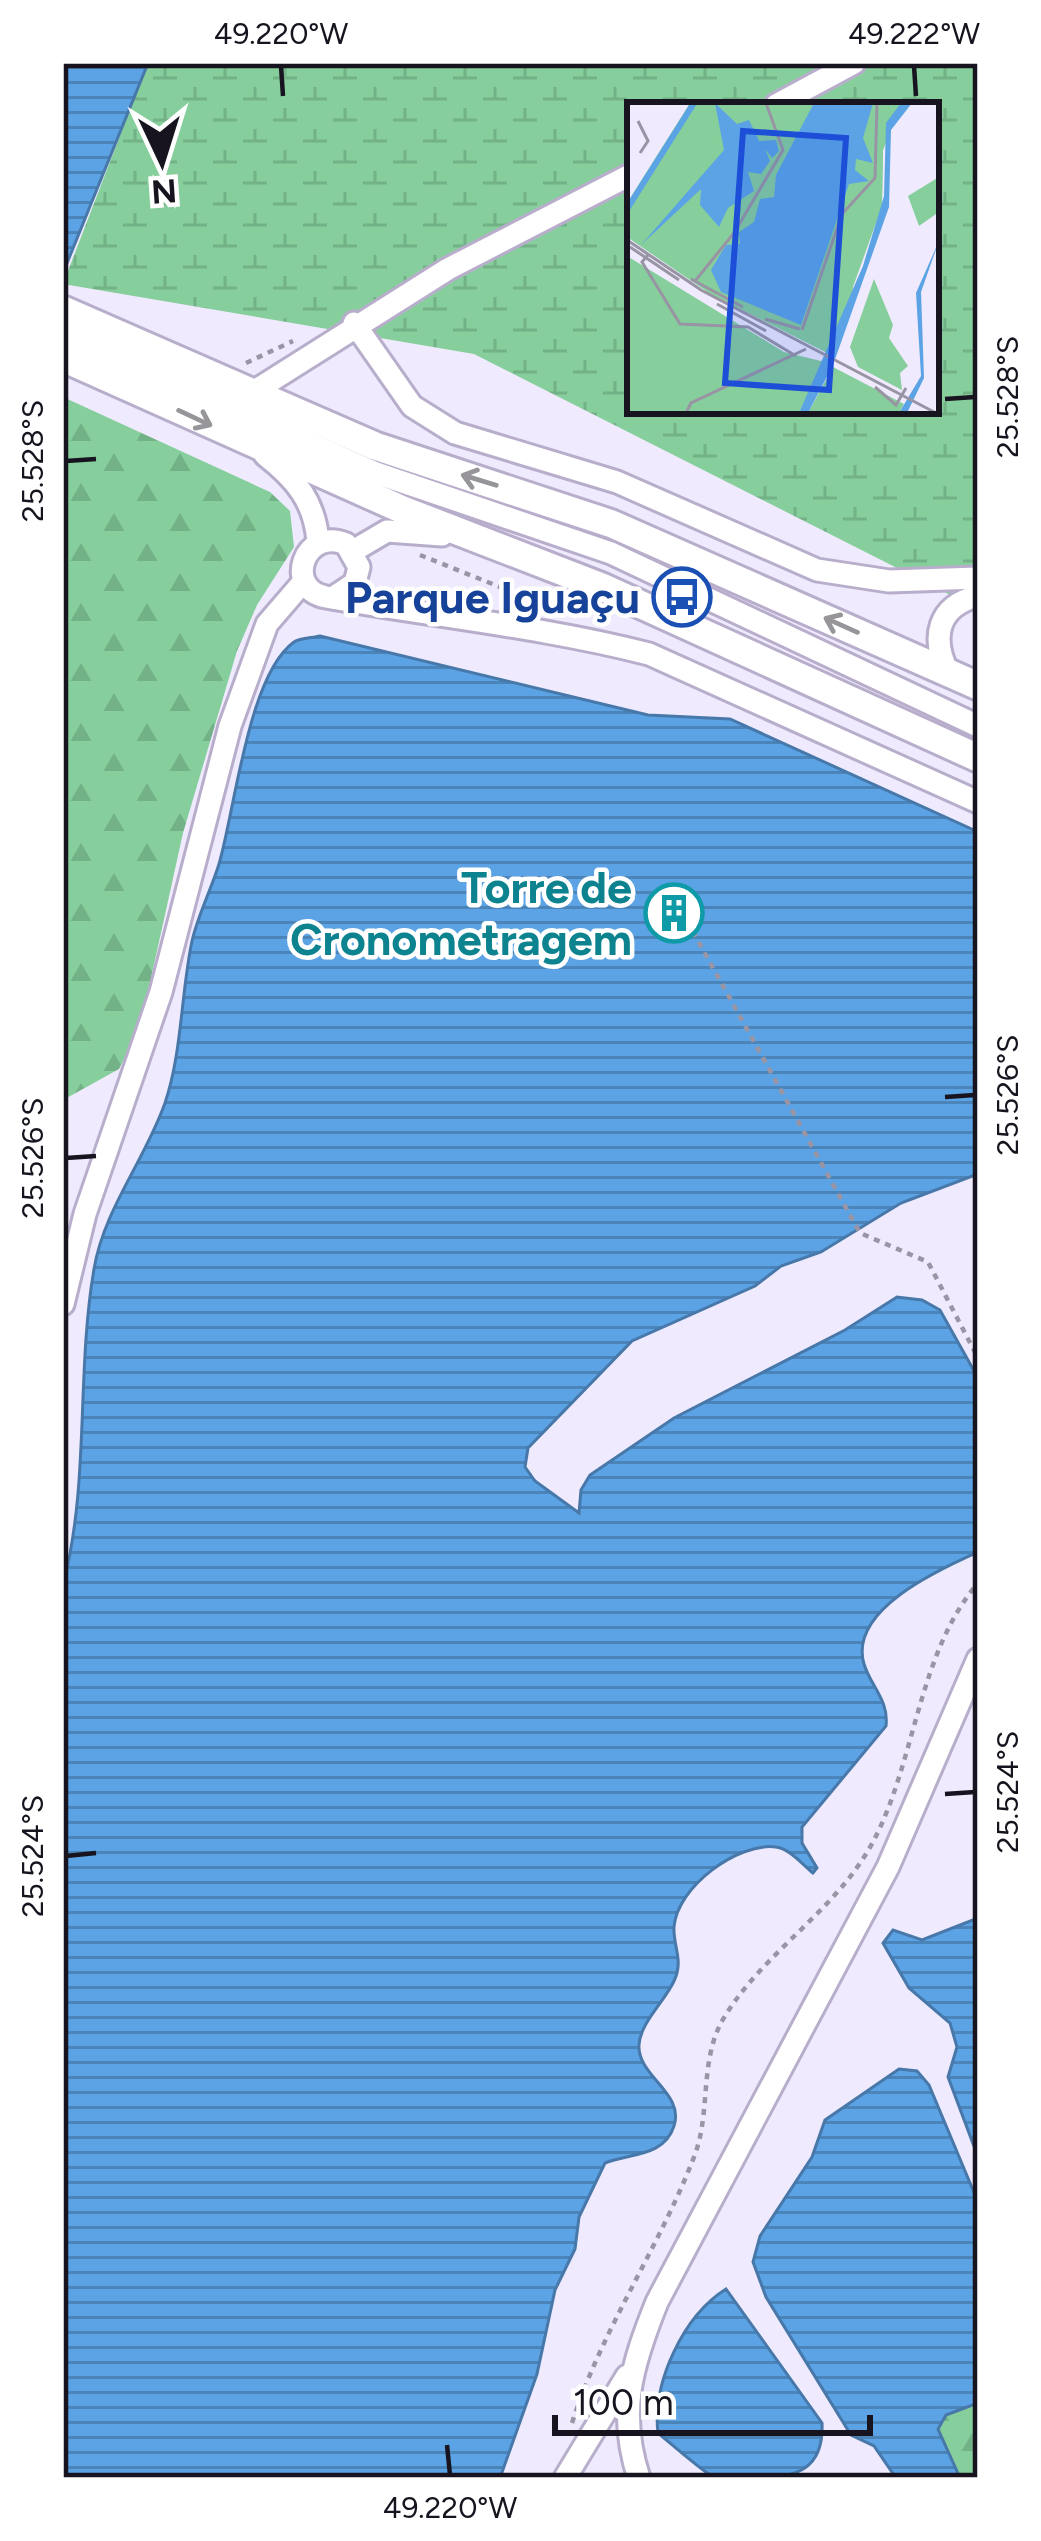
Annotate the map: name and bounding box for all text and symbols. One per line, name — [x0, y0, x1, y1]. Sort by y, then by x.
text: 49.220°W — [214, 15, 348, 52]
text: 49.222°W — [848, 15, 980, 52]
north arrow — [102, 102, 222, 222]
inset map — [627, 102, 939, 414]
text: N — [150, 171, 178, 212]
text: 25.528°S — [989, 336, 1026, 458]
text: 25.528°S — [14, 400, 51, 522]
one-way arrow — [176, 408, 212, 430]
one-way arrow — [461, 468, 499, 490]
bus stop icon: Parque Iguaçu — [651, 566, 713, 628]
place label: Parque Iguaçu — [345, 570, 640, 624]
one-way arrow — [824, 613, 860, 635]
place label: Torre de Cronometragem — [290, 860, 632, 966]
building icon: Torre de Cronometragem — [643, 882, 705, 944]
text: 25.526°S — [989, 1035, 1026, 1155]
text: 25.526°S — [14, 1098, 51, 1218]
text: 25.524°S — [989, 1731, 1026, 1853]
text: 25.524°S — [14, 1795, 51, 1917]
scale bar — [555, 2361, 870, 2435]
text: 100 m — [573, 2381, 674, 2424]
text: 49.220°W — [383, 2489, 517, 2526]

